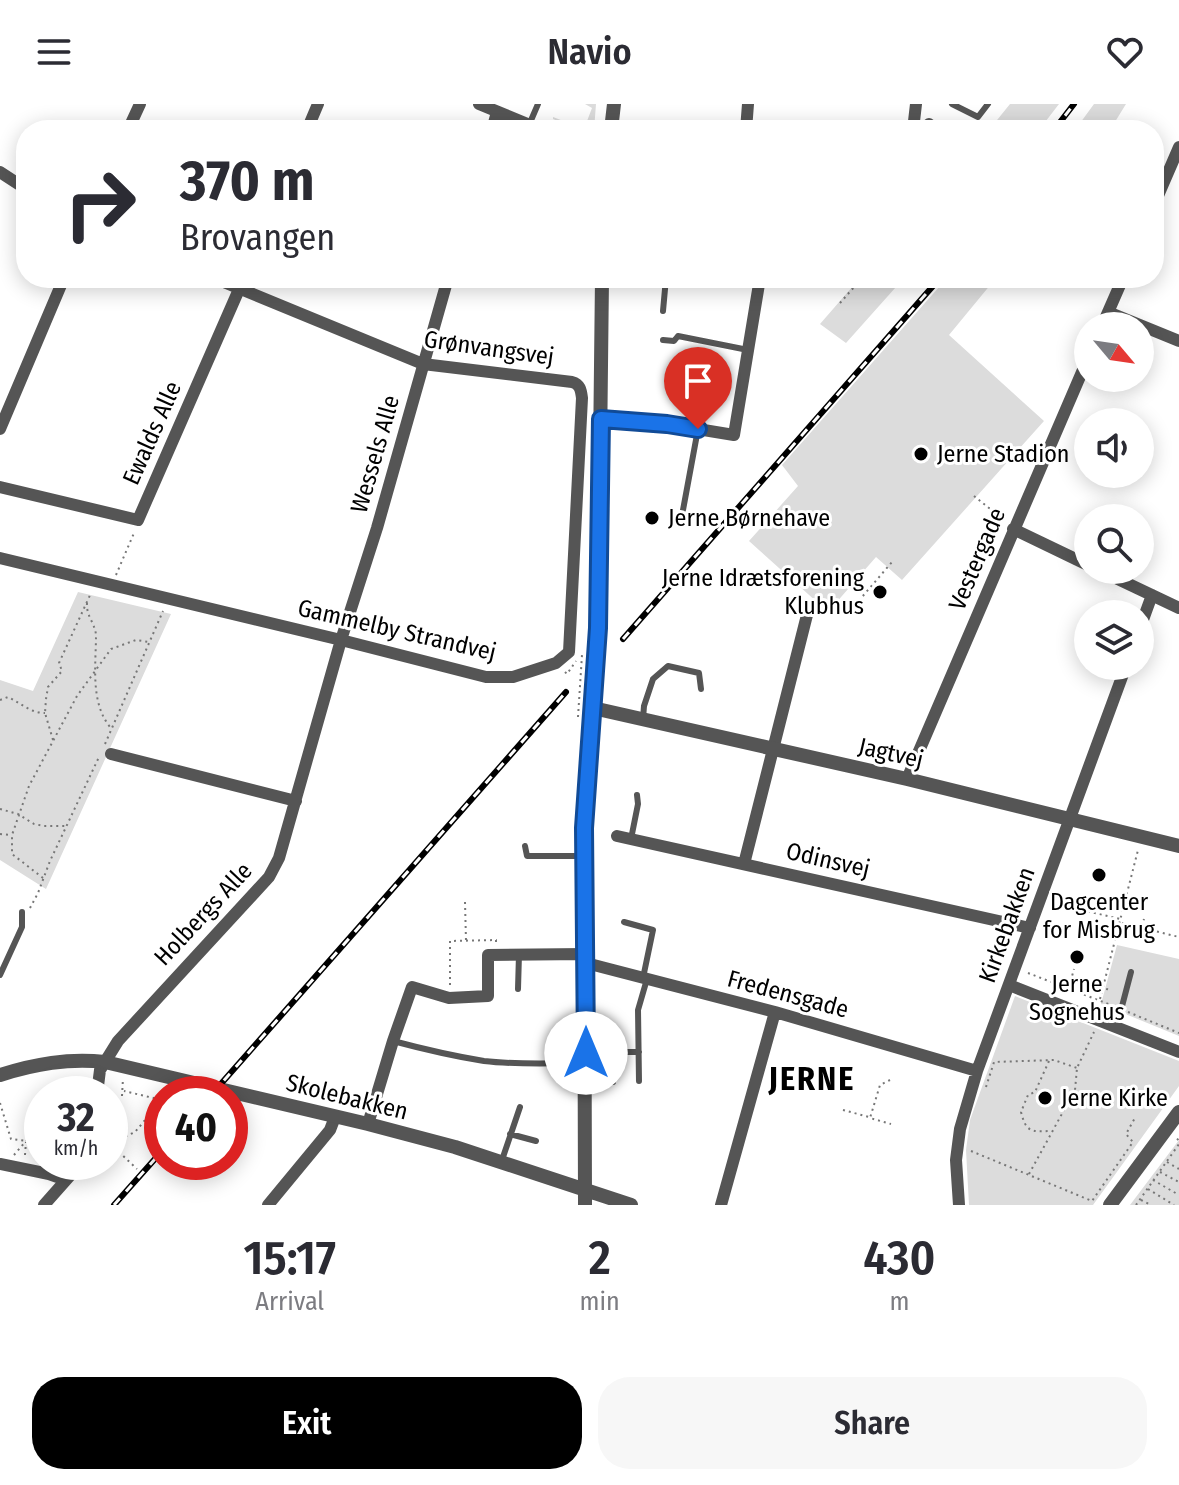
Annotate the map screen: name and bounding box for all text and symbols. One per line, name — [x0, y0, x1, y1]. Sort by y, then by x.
icon: menu — [32, 30, 76, 74]
text: Navio — [547, 30, 632, 74]
icon: heart — [1103, 30, 1147, 74]
text: 370 m — [180, 148, 315, 215]
icon: right — [48, 152, 152, 256]
text: Brovangen — [180, 216, 335, 260]
north arrow — [1074, 312, 1154, 392]
map controls — [1074, 312, 1154, 680]
street label: Grønvangsvej — [422, 325, 556, 371]
pin — [664, 347, 732, 429]
icon: arrive — [676, 359, 720, 403]
street label: Ewalds Alle — [117, 377, 187, 489]
street label: Wessels Alle — [345, 392, 405, 516]
button: sound — [1074, 408, 1154, 488]
place label: Jerne Stadion — [937, 440, 1069, 468]
marker: Jerne Stadion — [912, 445, 930, 463]
place label: Jerne Børnehave — [668, 504, 830, 532]
street label: Vestergade — [943, 504, 1011, 614]
button: search — [1074, 504, 1154, 584]
marker: Jerne Børnehave — [643, 509, 661, 527]
place label: Jerne Idrætsforening Klubhus — [662, 564, 865, 620]
marker: Jerne Idrætsforening Klubhus — [871, 583, 889, 601]
street label: Gammelby Strandvej — [295, 594, 499, 666]
button: layers — [1074, 600, 1154, 680]
street label: Jagtvej — [856, 732, 926, 774]
street label: Odinsvej — [783, 837, 873, 883]
street label: Holbergs Alle — [148, 857, 258, 971]
street label: Kirkebakken — [973, 863, 1041, 987]
marker: Dagcenter for Misbrug — [1090, 866, 1108, 884]
place label: Dagcenter for Misbrug — [1043, 888, 1156, 944]
marker: Jerne Sognehus — [1068, 948, 1086, 966]
street label: Fredensgade — [724, 964, 852, 1024]
place label: Jerne Sognehus — [1029, 970, 1125, 1026]
position arrow — [544, 1011, 628, 1095]
district label: JERNE — [768, 1060, 855, 1098]
street label: Skolebakken — [283, 1068, 411, 1126]
speed limit sign: 40 — [144, 1076, 248, 1180]
place label: Jerne Kirke — [1061, 1084, 1168, 1112]
marker: Jerne Kirke — [1036, 1089, 1054, 1107]
text: 32 — [57, 1094, 95, 1142]
text: km/h — [54, 1136, 98, 1160]
text: 15:17 — [244, 1229, 336, 1287]
text: 2 — [589, 1229, 611, 1287]
text: 430 — [863, 1229, 935, 1287]
text: Arrival — [255, 1286, 324, 1317]
text: min — [580, 1286, 620, 1317]
text: m — [889, 1286, 909, 1317]
button: Exit — [32, 1377, 582, 1469]
button: Share — [598, 1377, 1147, 1469]

